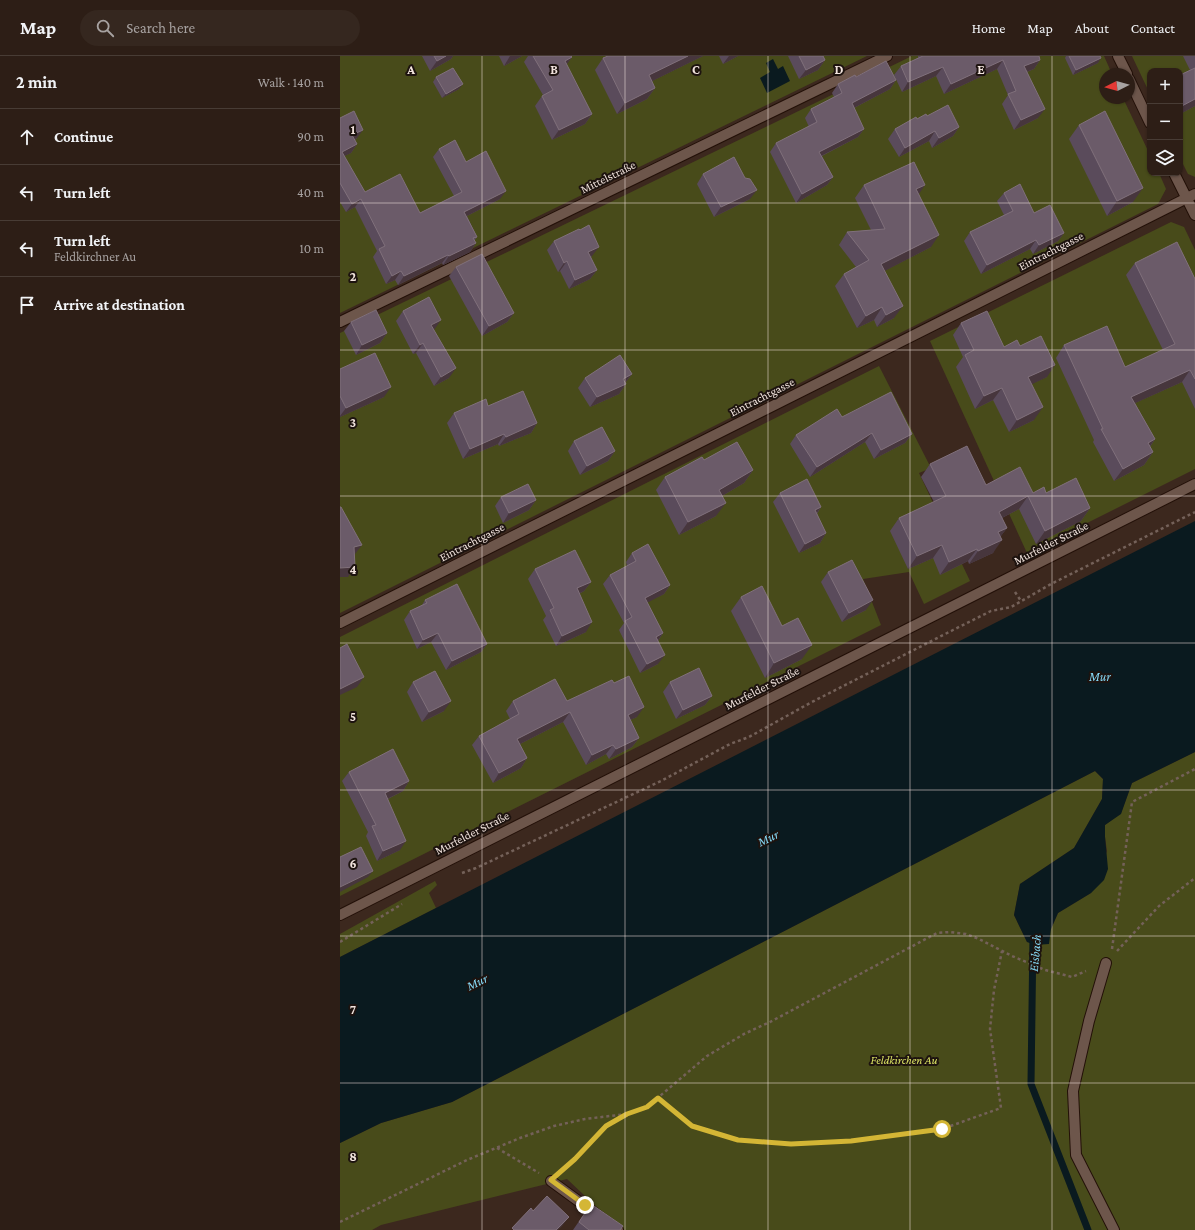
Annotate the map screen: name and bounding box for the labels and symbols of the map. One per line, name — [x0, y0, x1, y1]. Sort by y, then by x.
text: A — [406, 62, 415, 77]
text: B — [550, 62, 558, 77]
text: C — [692, 62, 700, 77]
text: D — [835, 62, 844, 77]
text: E — [977, 62, 985, 77]
north arrow — [1099, 68, 1135, 104]
text: 1 — [351, 122, 356, 137]
street label: Mittelstraße — [578, 158, 638, 196]
street label: Eintrachtgasse — [1016, 229, 1086, 273]
text: 2 — [350, 269, 357, 284]
street label: Eintrachtgasse — [727, 375, 797, 419]
text: 3 — [350, 415, 356, 430]
street label: Murfelder Straße — [1011, 518, 1091, 568]
street label: Eintrachtgasse — [437, 520, 507, 564]
text: 4 — [349, 562, 357, 577]
street label: Murfelder Straße — [722, 663, 802, 713]
water label: Mur — [1088, 669, 1111, 684]
text: 5 — [350, 709, 356, 724]
street label: Murfelder Straße — [432, 808, 512, 858]
water label: Mur — [754, 826, 782, 850]
text: 6 — [349, 856, 357, 871]
water label: Eisbach — [1026, 934, 1044, 972]
water label: Mur — [463, 970, 491, 994]
text: 7 — [350, 1002, 356, 1017]
park label: Feldkirchen Au — [871, 1053, 937, 1067]
route start — [933, 1120, 951, 1138]
text: 8 — [349, 1149, 357, 1164]
route end — [576, 1196, 594, 1214]

